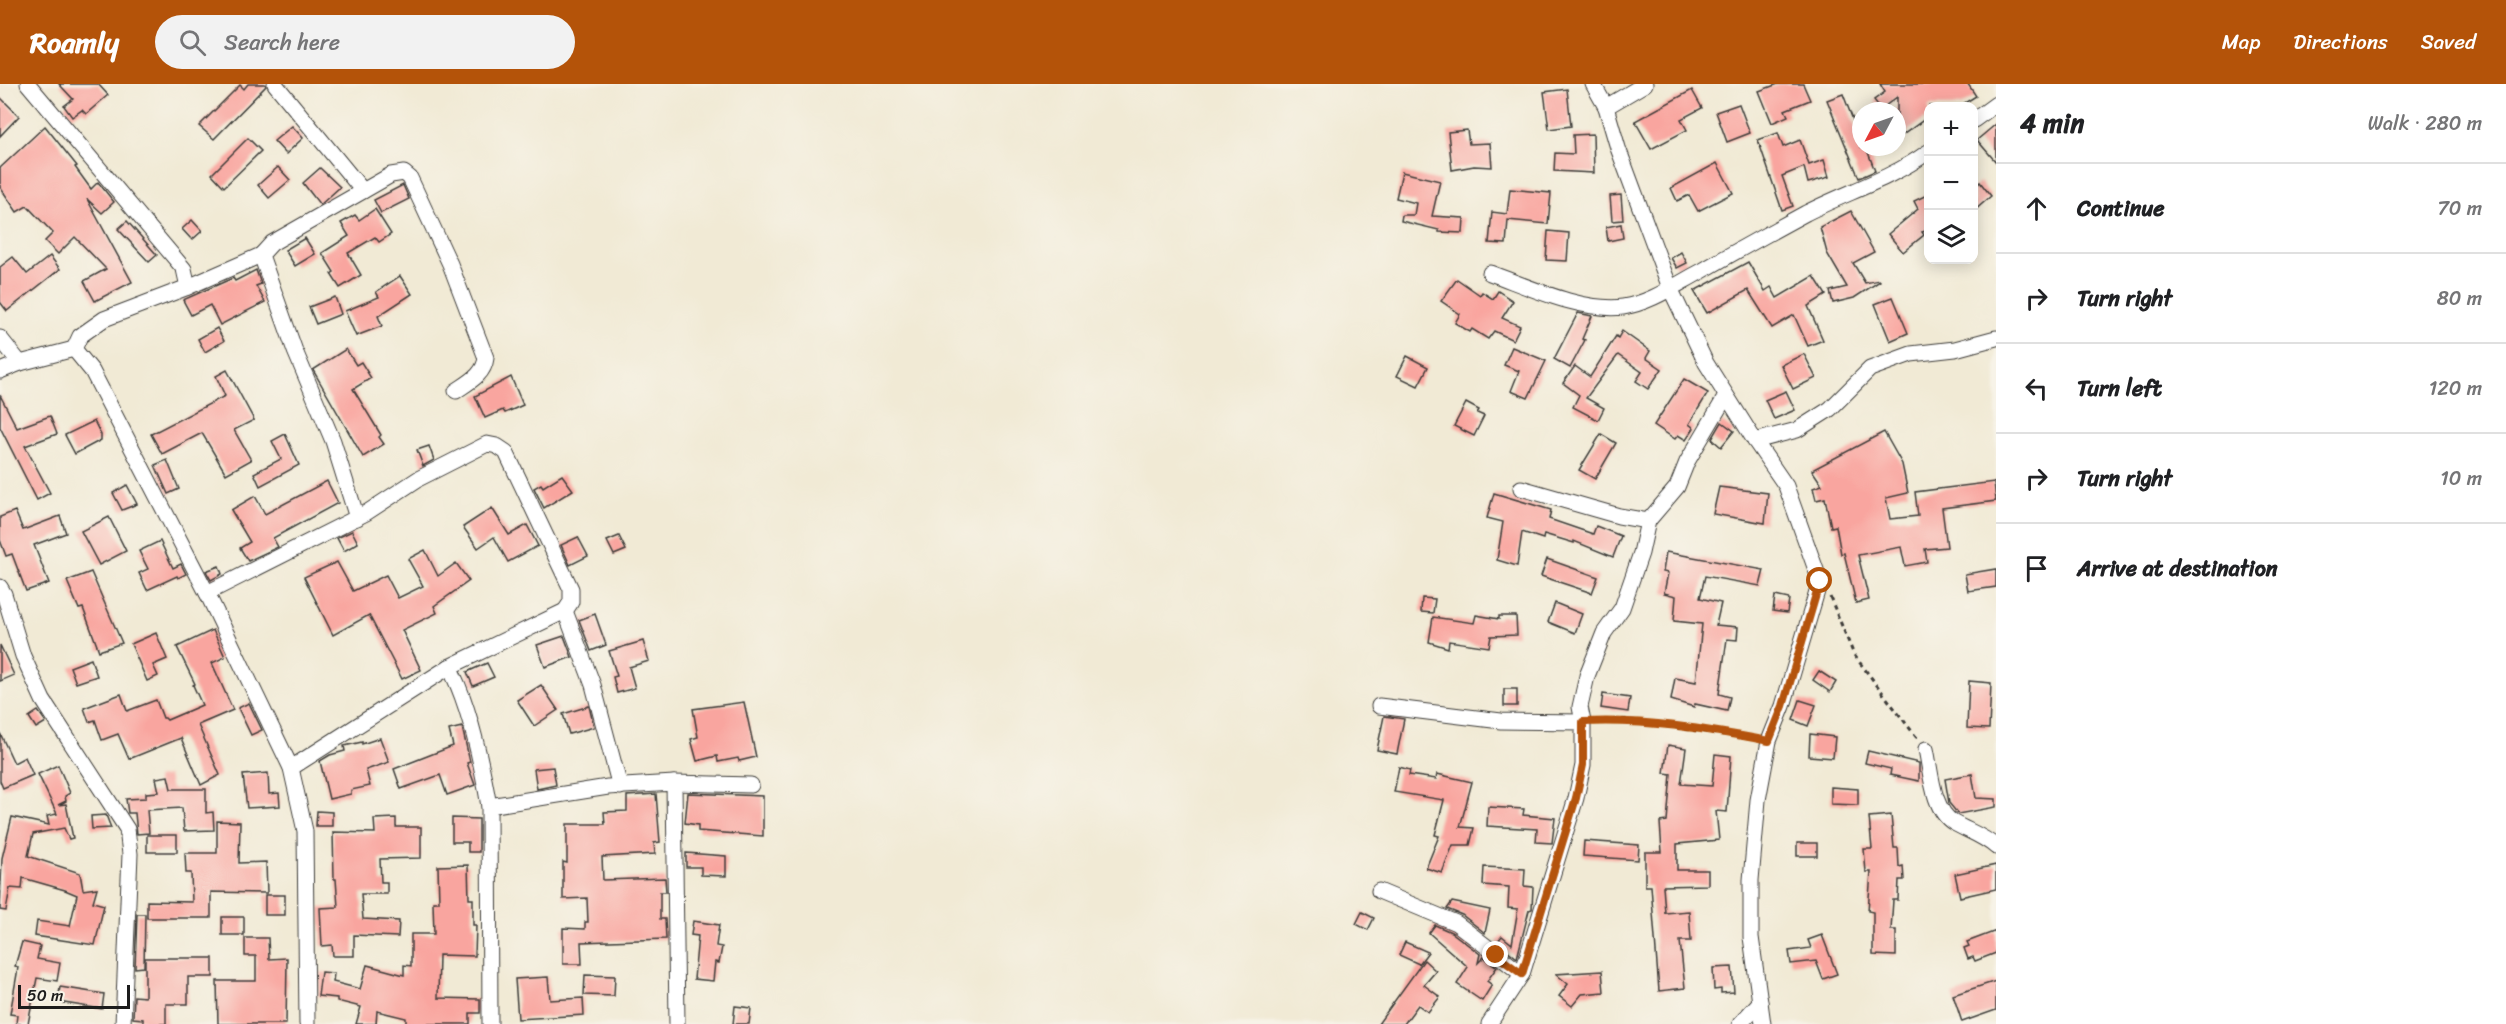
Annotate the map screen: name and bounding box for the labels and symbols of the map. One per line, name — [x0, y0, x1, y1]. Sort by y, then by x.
north arrow — [1852, 102, 1906, 156]
route start — [1806, 567, 1832, 593]
route end — [1482, 941, 1508, 967]
scale bar — [18, 982, 130, 1010]

